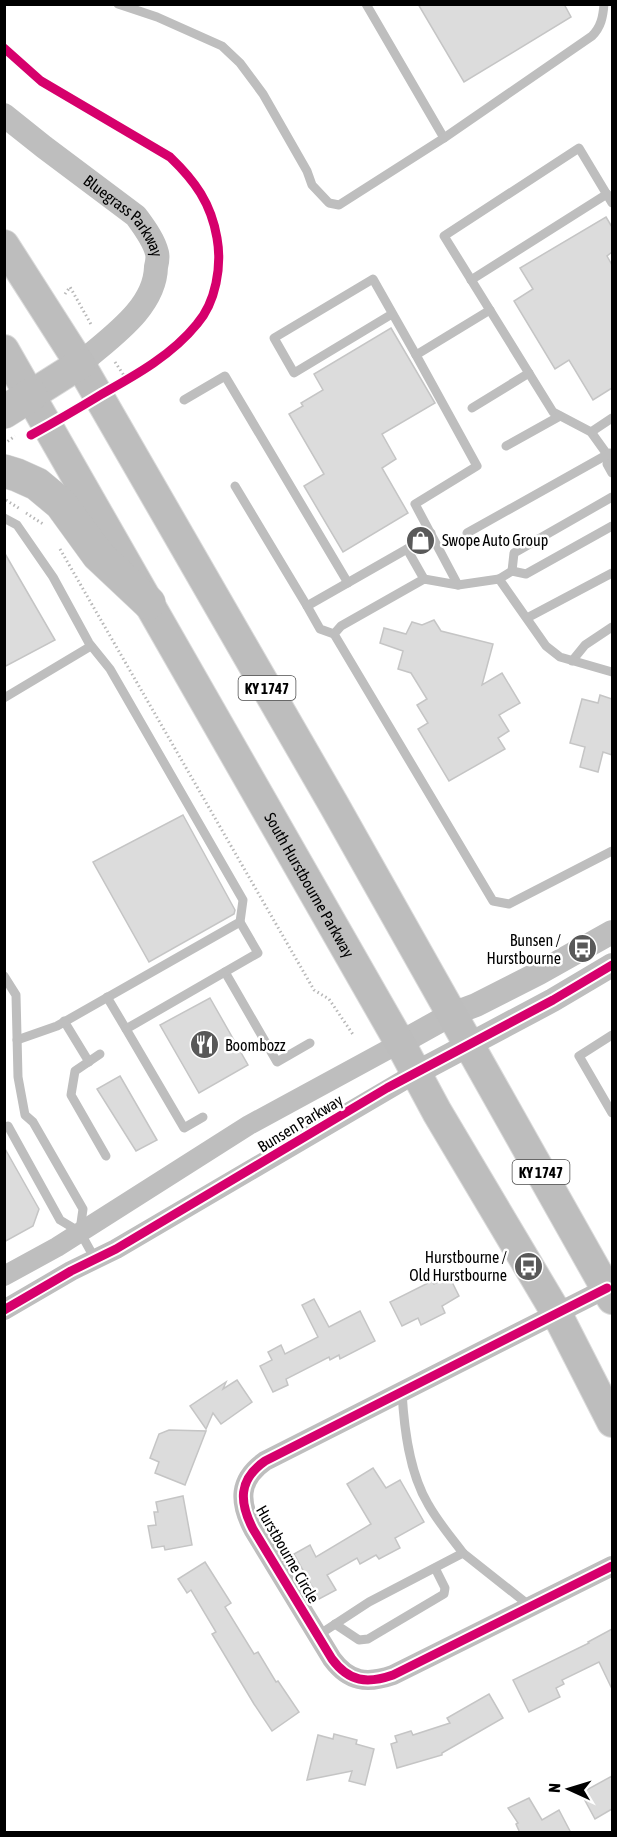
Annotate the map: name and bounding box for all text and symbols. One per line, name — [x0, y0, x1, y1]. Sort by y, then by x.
street label: Bluegrass Parkway — [80, 171, 167, 259]
shop icon: Swope Auto Group — [405, 524, 437, 556]
place label: Swope Auto Group — [442, 531, 548, 550]
road number: KY 1747 — [238, 676, 296, 700]
street label: South Hurstbourne Parkway — [261, 809, 358, 961]
place label: Bunsen / Hurstbourne — [486, 931, 562, 967]
bus stop icon: Bunsen / Hurstbourne — [566, 933, 598, 965]
restaurant icon: Boombozz — [188, 1029, 220, 1061]
place label: Boombozz — [225, 1036, 286, 1054]
street label: Bunsen Parkway — [254, 1090, 347, 1156]
road number: KY 1747 — [512, 1160, 570, 1184]
place label: Hurstbourne / Old Hurstbourne — [409, 1248, 508, 1284]
bus stop icon: Hurstbourne / Old Hurstbourne — [512, 1250, 544, 1282]
street label: Hurstbourne Circle — [253, 1502, 323, 1606]
north arrow — [539, 1759, 599, 1819]
text: N — [545, 1783, 563, 1793]

